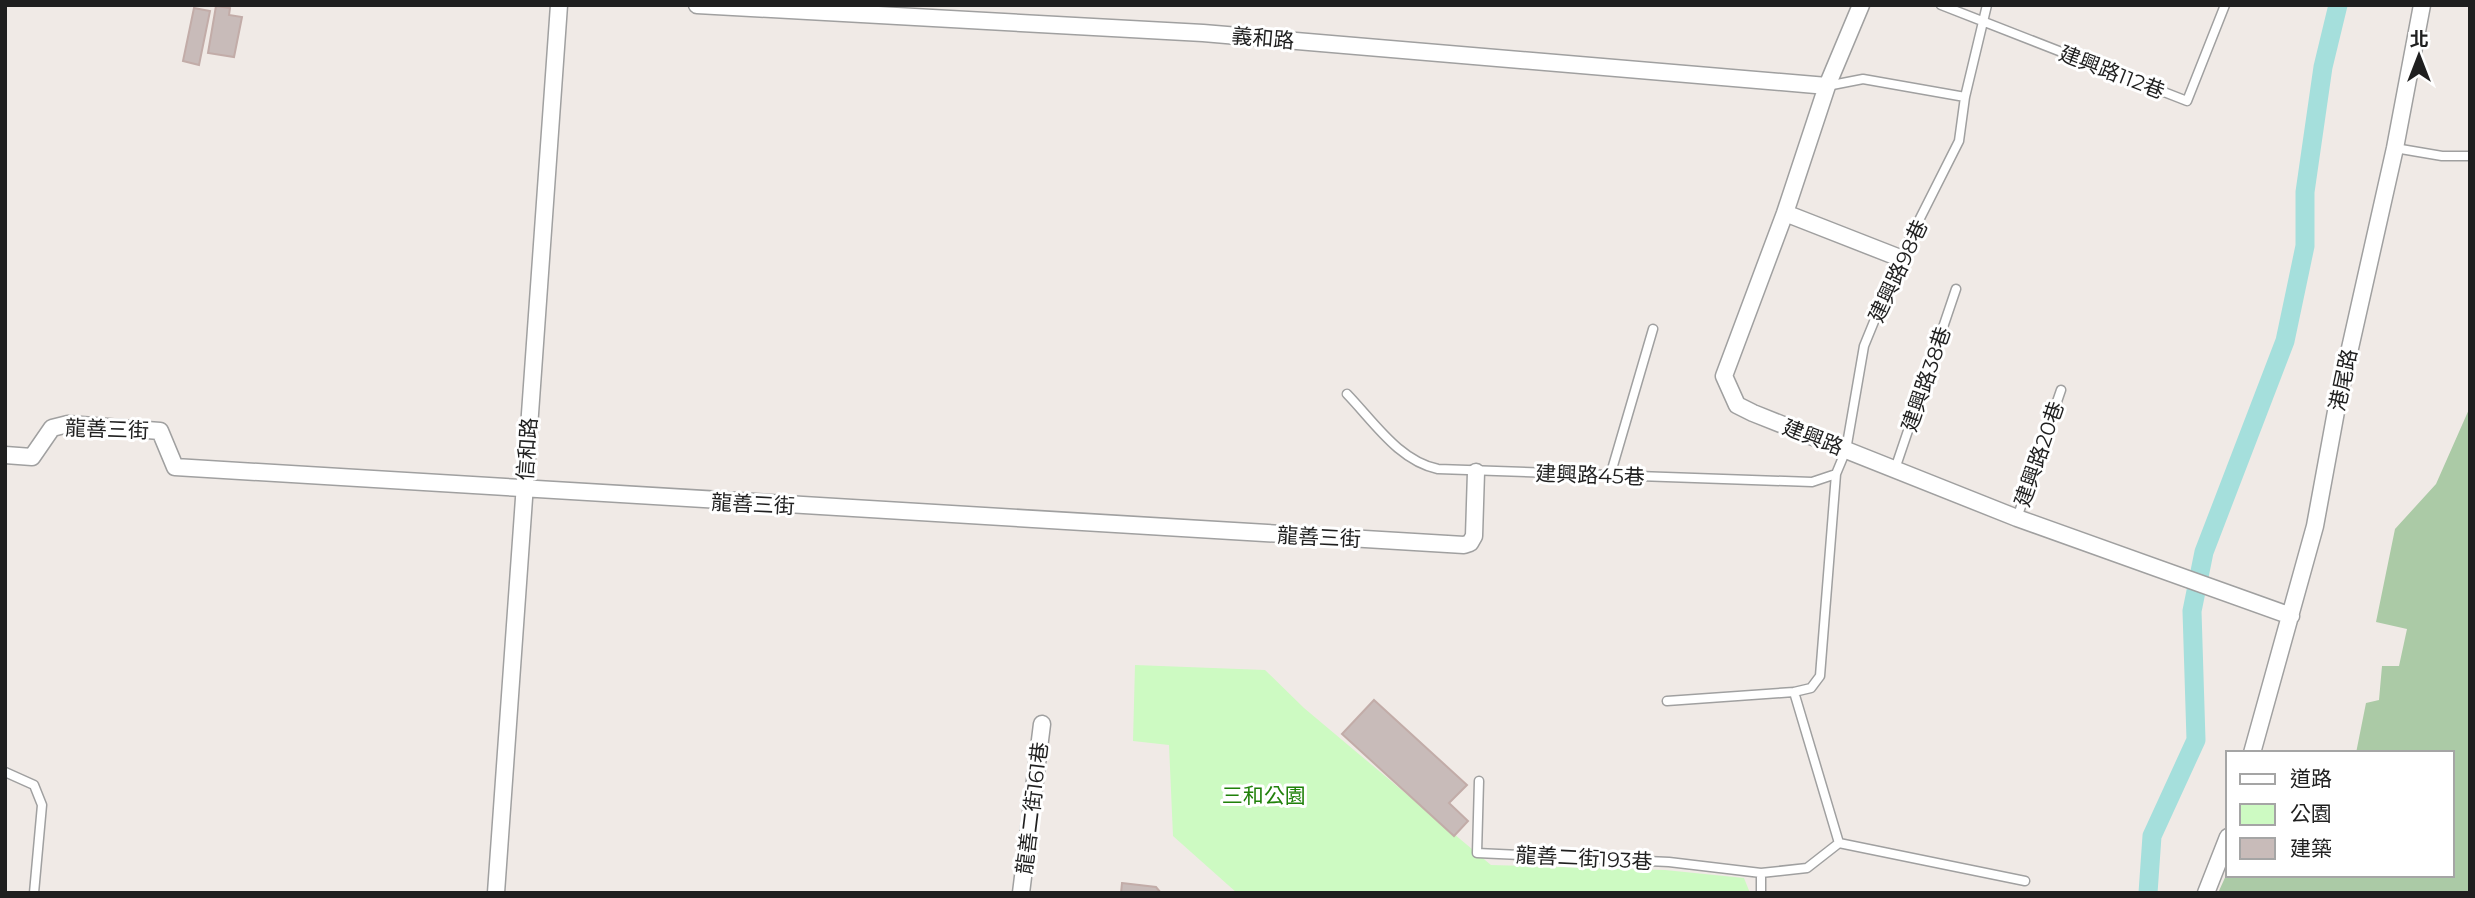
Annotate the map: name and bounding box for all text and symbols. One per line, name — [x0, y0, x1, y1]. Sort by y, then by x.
north arrow — [2384, 21, 2454, 91]
street label: 義和路 — [1231, 23, 1295, 53]
text: 北 — [2409, 28, 2429, 51]
street label: 建興路112巷 — [2056, 40, 2168, 104]
street label: 建興路98巷 — [1863, 216, 1933, 326]
street label: 建興路38巷 — [1896, 323, 1956, 435]
street label: 港尾路 — [2324, 347, 2362, 413]
street label: 建興路20巷 — [2009, 398, 2069, 510]
street label: 建興路 — [1779, 414, 1847, 460]
street label: 龍善三街 — [65, 415, 149, 443]
street label: 信和路 — [512, 417, 542, 481]
street label: 建興路45巷 — [1535, 461, 1645, 489]
street label: 龍善三街 — [710, 489, 796, 519]
street label: 龍善三街 — [1276, 522, 1362, 552]
street label: 龍善二街161巷 — [1011, 740, 1053, 876]
legend — [2226, 751, 2454, 877]
text: 道路 — [2290, 766, 2332, 791]
park label: 三和公園 — [1222, 783, 1306, 808]
text: 公園 — [2290, 801, 2332, 826]
text: 建築 — [2290, 836, 2332, 861]
street label: 龍善二街193巷 — [1515, 842, 1653, 874]

